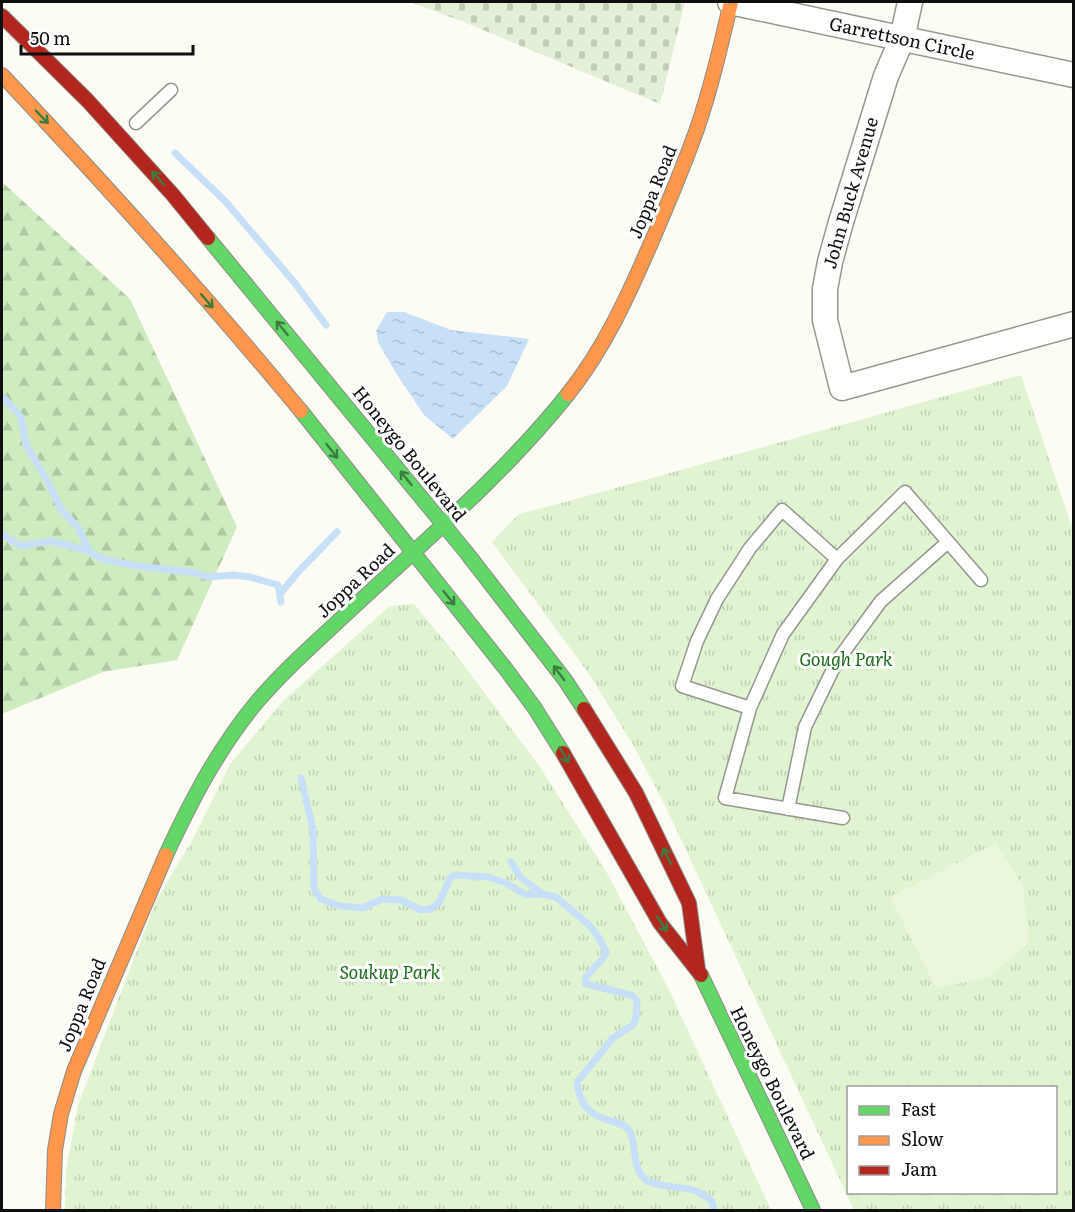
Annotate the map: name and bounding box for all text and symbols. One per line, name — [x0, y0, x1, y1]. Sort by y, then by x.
street label: Garrettson Circle — [827, 9, 978, 66]
scale bar — [21, 18, 194, 56]
text: 50 m — [30, 24, 71, 51]
one-way arrow — [35, 110, 49, 125]
street label: John Buck Avenue — [815, 114, 884, 272]
street label: Joppa Road — [621, 141, 683, 242]
one-way arrow — [150, 170, 165, 185]
one-way arrow — [200, 293, 214, 308]
one-way arrow — [276, 320, 289, 336]
street label: Honeygo Boulevard — [347, 379, 474, 527]
one-way arrow — [326, 442, 339, 458]
one-way arrow — [399, 471, 412, 487]
street label: Joppa Road — [310, 536, 400, 623]
one-way arrow — [442, 590, 455, 606]
park label: Gough Park — [799, 645, 893, 672]
one-way arrow — [553, 665, 566, 681]
one-way arrow — [558, 746, 570, 763]
one-way arrow — [660, 847, 672, 865]
one-way arrow — [655, 915, 668, 932]
street label: Joppa Road — [50, 954, 112, 1055]
park label: Soukup Park — [340, 958, 441, 985]
street label: Honeygo Boulevard — [724, 1001, 822, 1164]
legend — [847, 1086, 1057, 1194]
text: Fast — [901, 1095, 937, 1122]
text: Slow — [901, 1125, 944, 1152]
text: Jam — [901, 1155, 937, 1182]

